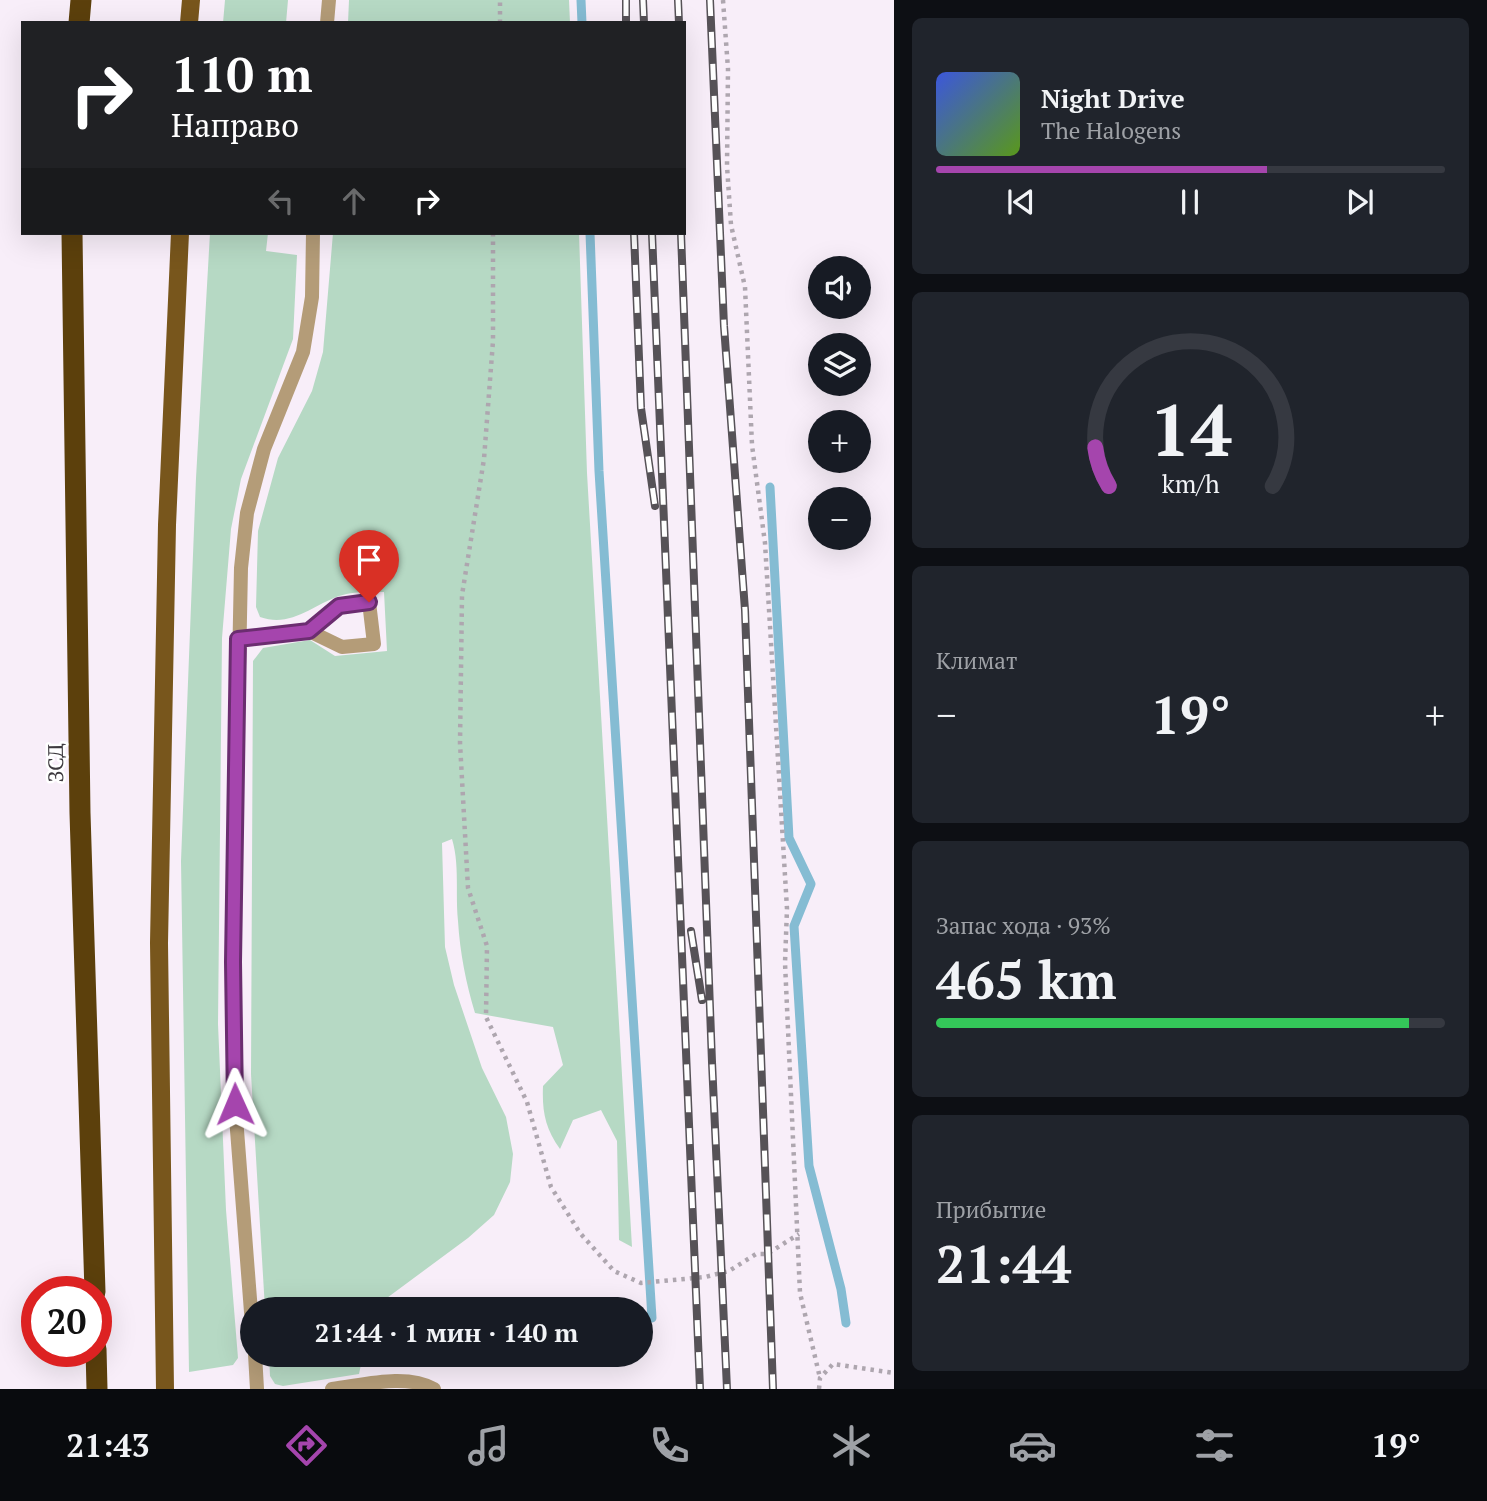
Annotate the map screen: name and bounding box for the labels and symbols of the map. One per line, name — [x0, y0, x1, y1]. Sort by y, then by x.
pin — [339, 530, 399, 602]
street label: ЗСД — [41, 743, 69, 783]
position arrow — [198, 1067, 272, 1141]
speed limit sign: 20 — [21, 1276, 112, 1367]

